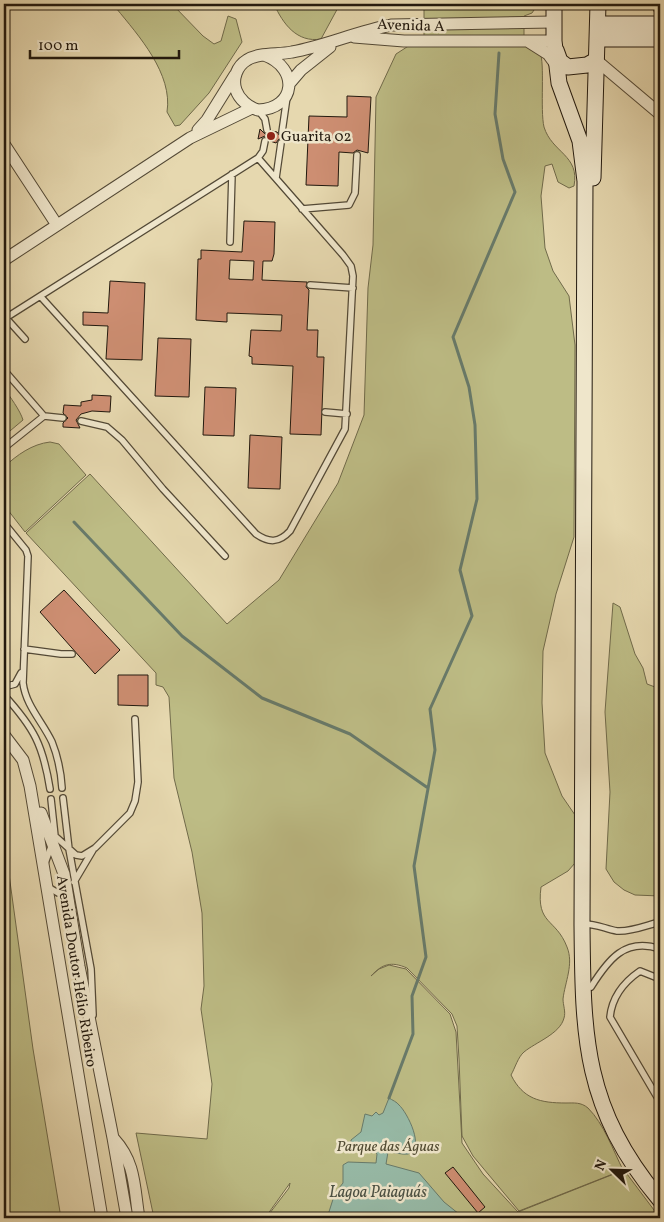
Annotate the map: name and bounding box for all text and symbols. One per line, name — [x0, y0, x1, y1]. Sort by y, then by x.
street label: Avenida A — [377, 15, 445, 38]
scale bar — [30, 28, 179, 60]
text: 100 m — [38, 36, 78, 57]
place label: Guarita 02 — [281, 127, 352, 148]
marker: Guarita 02 — [265, 130, 277, 142]
street label: Avenida Doutor Hélio Ribeiro — [50, 874, 101, 1069]
park label: Parque das Águas — [336, 1137, 440, 1158]
north arrow — [586, 1144, 636, 1194]
text: N — [591, 1157, 612, 1174]
water label: Lagoa Paiaguás — [329, 1182, 427, 1204]

